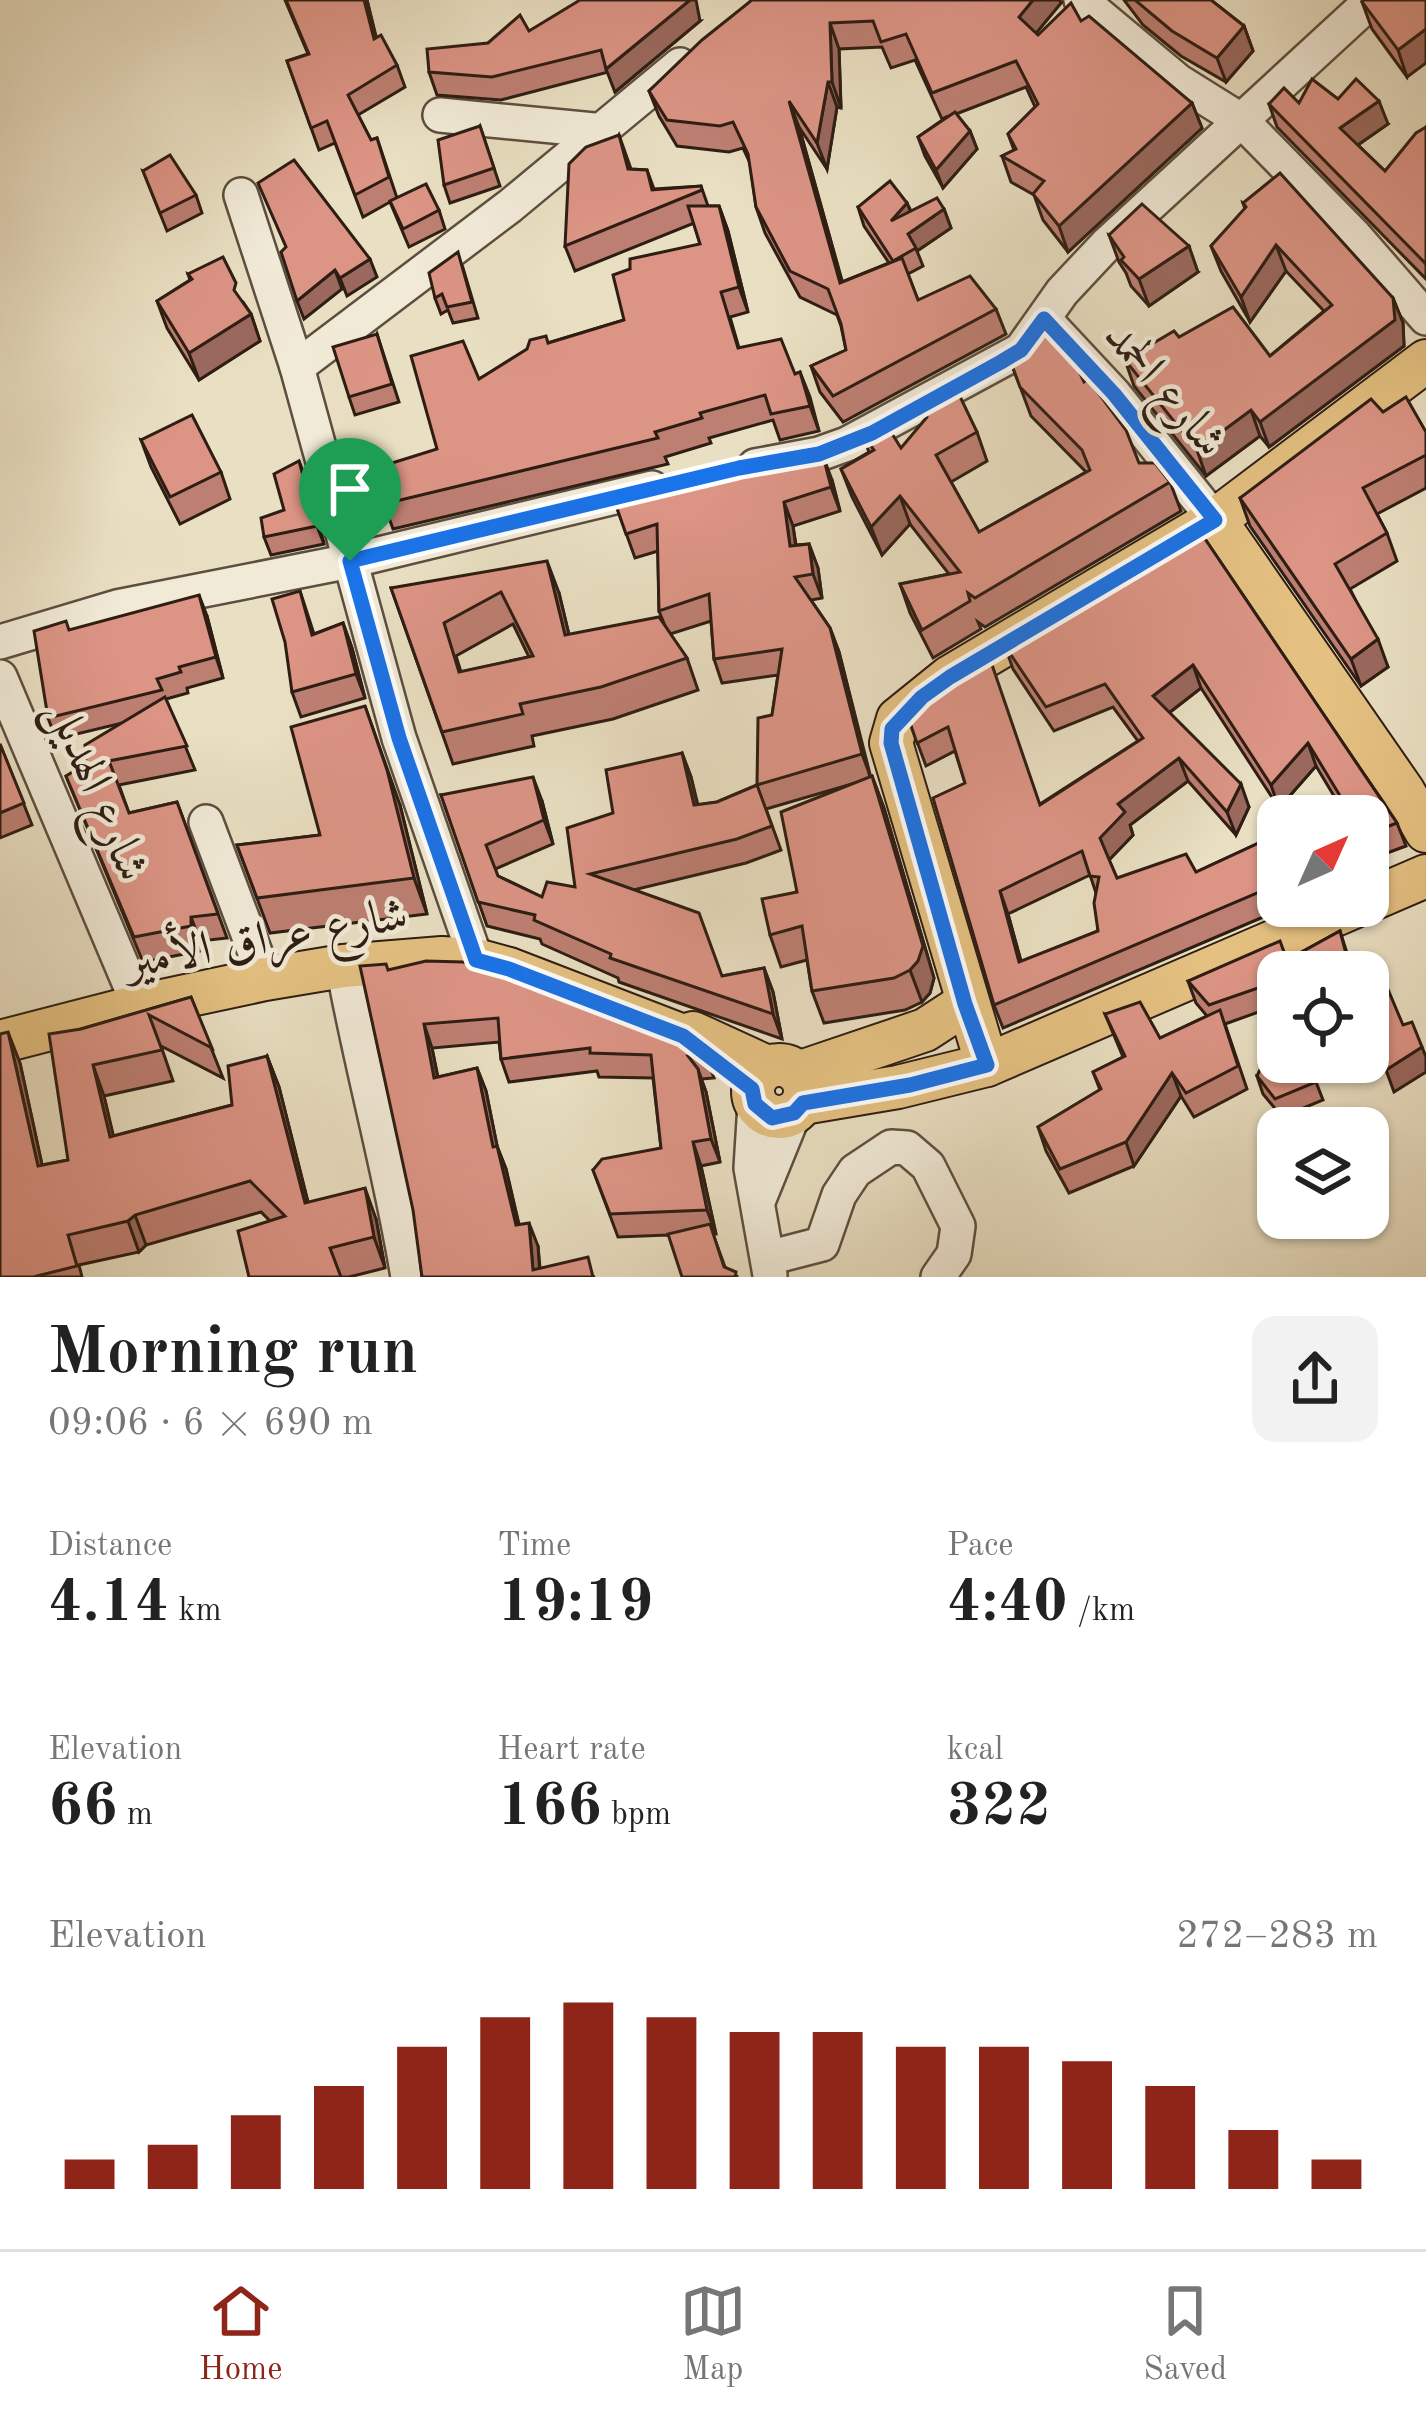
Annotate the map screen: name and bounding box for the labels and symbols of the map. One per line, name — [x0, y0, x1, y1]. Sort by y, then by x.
street label: شارع الحمد — [1085, 313, 1234, 474]
pin — [299, 438, 401, 561]
street label: شارع الهديل — [26, 693, 156, 893]
north arrow — [1257, 795, 1389, 927]
street label: شارع عراق الأمير — [115, 880, 414, 1001]

